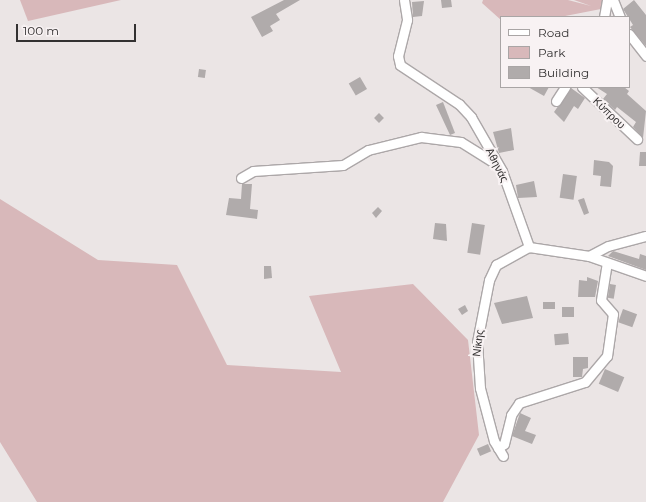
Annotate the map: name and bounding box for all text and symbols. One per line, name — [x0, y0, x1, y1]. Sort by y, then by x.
scale bar — [18, 16, 138, 42]
legend — [500, 16, 630, 88]
text: 100 m — [23, 23, 59, 38]
text: Road — [538, 25, 569, 40]
text: Park — [538, 45, 565, 60]
text: Building — [538, 65, 589, 80]
street label: Κύπρου — [590, 94, 628, 132]
street label: Αθηνάς — [483, 146, 511, 184]
street label: Νίκης — [470, 329, 486, 357]

